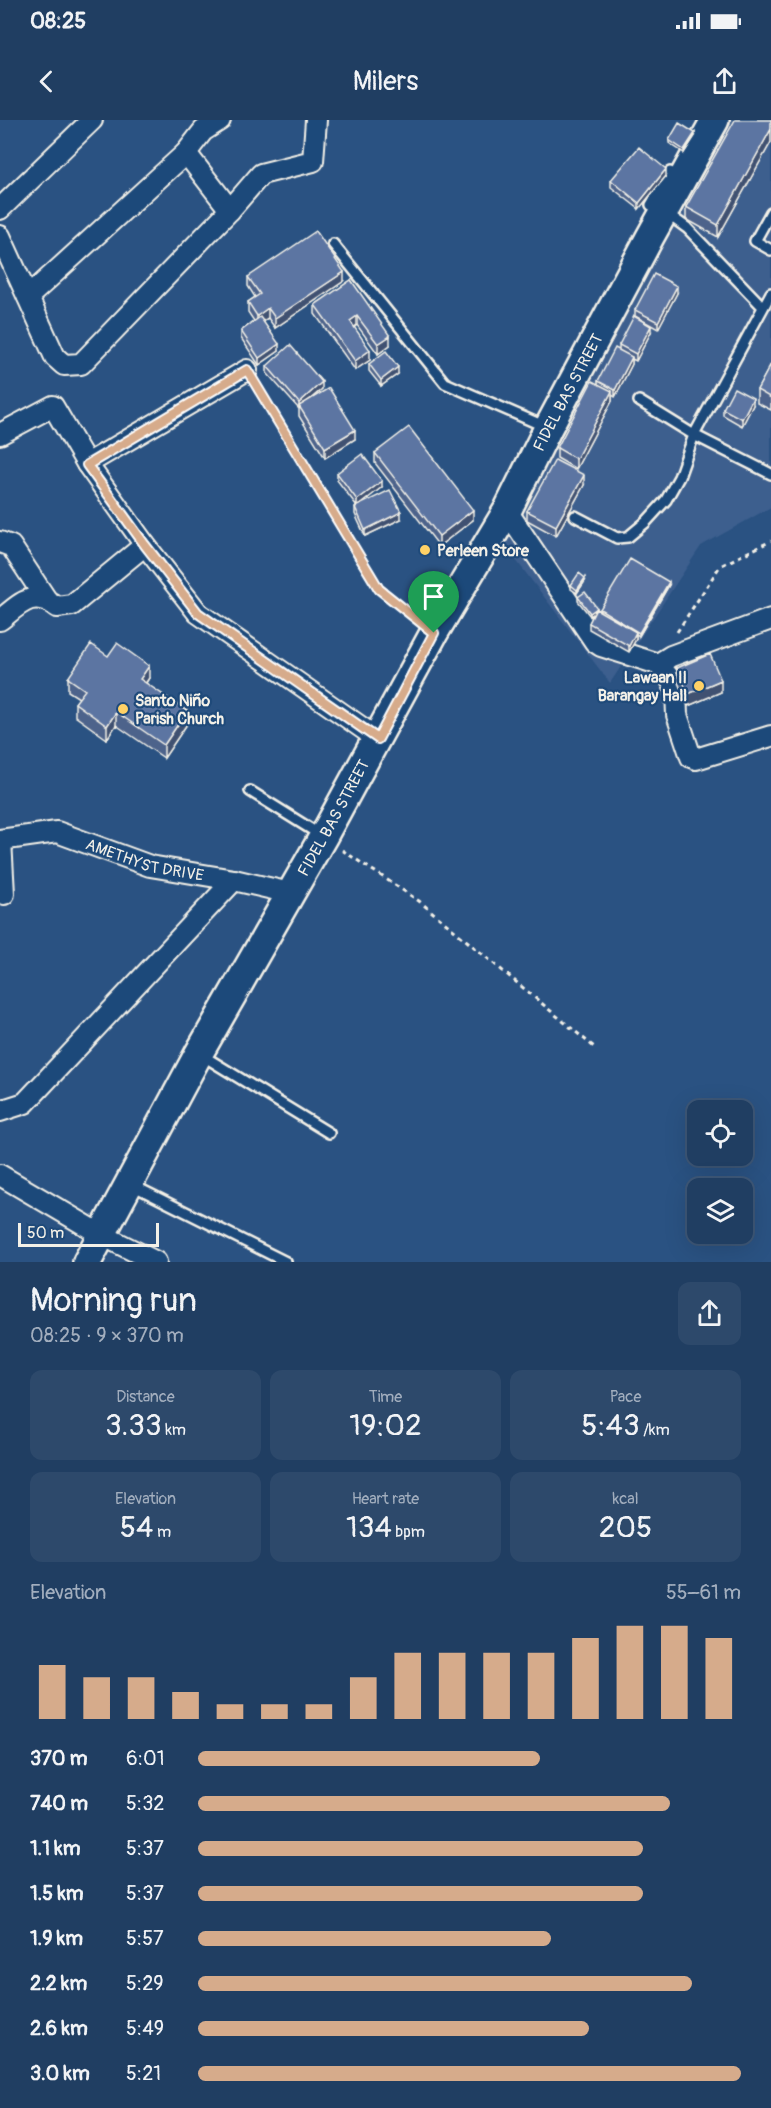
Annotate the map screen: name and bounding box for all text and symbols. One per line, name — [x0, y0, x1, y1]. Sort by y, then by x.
text: 08:25 — [30, 7, 86, 35]
icon: back — [30, 65, 63, 98]
text: Milers — [353, 65, 418, 98]
icon: share — [708, 65, 741, 98]
street label: FIDEL BAS STREET — [529, 330, 608, 455]
place label: Perleen Store — [437, 541, 530, 561]
marker: Perleen Store — [418, 543, 432, 557]
pin — [408, 571, 459, 633]
icon: arrive — [417, 580, 450, 613]
place label: Lawaan II Barangay Hall — [598, 668, 687, 706]
marker: Lawaan II Barangay Hall — [692, 679, 706, 693]
place label: Santo Niño Parish Church — [135, 691, 225, 729]
marker: Santo Niño Parish Church — [116, 702, 130, 716]
street label: FIDEL BAS STREET — [294, 756, 374, 880]
street label: AMETHYST DRIVE — [83, 834, 205, 886]
map controls — [687, 1100, 753, 1244]
button: locate — [687, 1100, 753, 1166]
button: layers — [687, 1178, 753, 1244]
scale bar — [18, 1220, 159, 1248]
text: 50 m — [27, 1223, 64, 1243]
text: Morning run — [30, 1280, 197, 1321]
button: share — [678, 1282, 741, 1345]
text: 08:25 · 9 × 370 m — [30, 1323, 184, 1348]
text: Distance — [116, 1387, 175, 1407]
text: Time — [369, 1387, 402, 1407]
text: Pace — [610, 1387, 641, 1407]
text: 3.33 — [105, 1407, 162, 1444]
text: 19:02 — [349, 1407, 422, 1444]
text: 5:43 — [581, 1407, 640, 1444]
text: km — [162, 1420, 186, 1440]
text: /km — [640, 1420, 670, 1440]
text: Elevation — [115, 1489, 176, 1509]
text: Heart rate — [352, 1489, 419, 1509]
text: kcal — [612, 1489, 639, 1509]
text: 54 — [120, 1509, 153, 1546]
text: 134 — [346, 1509, 392, 1546]
text: 205 — [599, 1509, 652, 1546]
text: m — [153, 1522, 171, 1542]
text: bpm — [392, 1522, 425, 1542]
text: Elevation — [30, 1580, 106, 1605]
text: 55–61 m — [666, 1580, 741, 1605]
text: 370 m — [30, 1746, 88, 1771]
text: 6:01 — [126, 1746, 164, 1771]
text: 740 m — [30, 1791, 88, 1816]
text: 5:32 — [126, 1791, 165, 1816]
text: 1.1 km — [30, 1836, 80, 1861]
text: 5:37 — [126, 1836, 164, 1861]
text: 1.5 km — [30, 1881, 83, 1906]
text: 5:37 — [126, 1881, 164, 1906]
text: 1.9 km — [30, 1926, 83, 1951]
text: 5:57 — [126, 1926, 164, 1951]
text: 2.2 km — [30, 1971, 87, 1996]
text: 5:29 — [126, 1971, 164, 1996]
text: 2.6 km — [30, 2016, 88, 2041]
text: 5:49 — [126, 2016, 164, 2041]
text: 3.0 km — [30, 2061, 90, 2086]
text: 5:21 — [126, 2061, 161, 2086]

